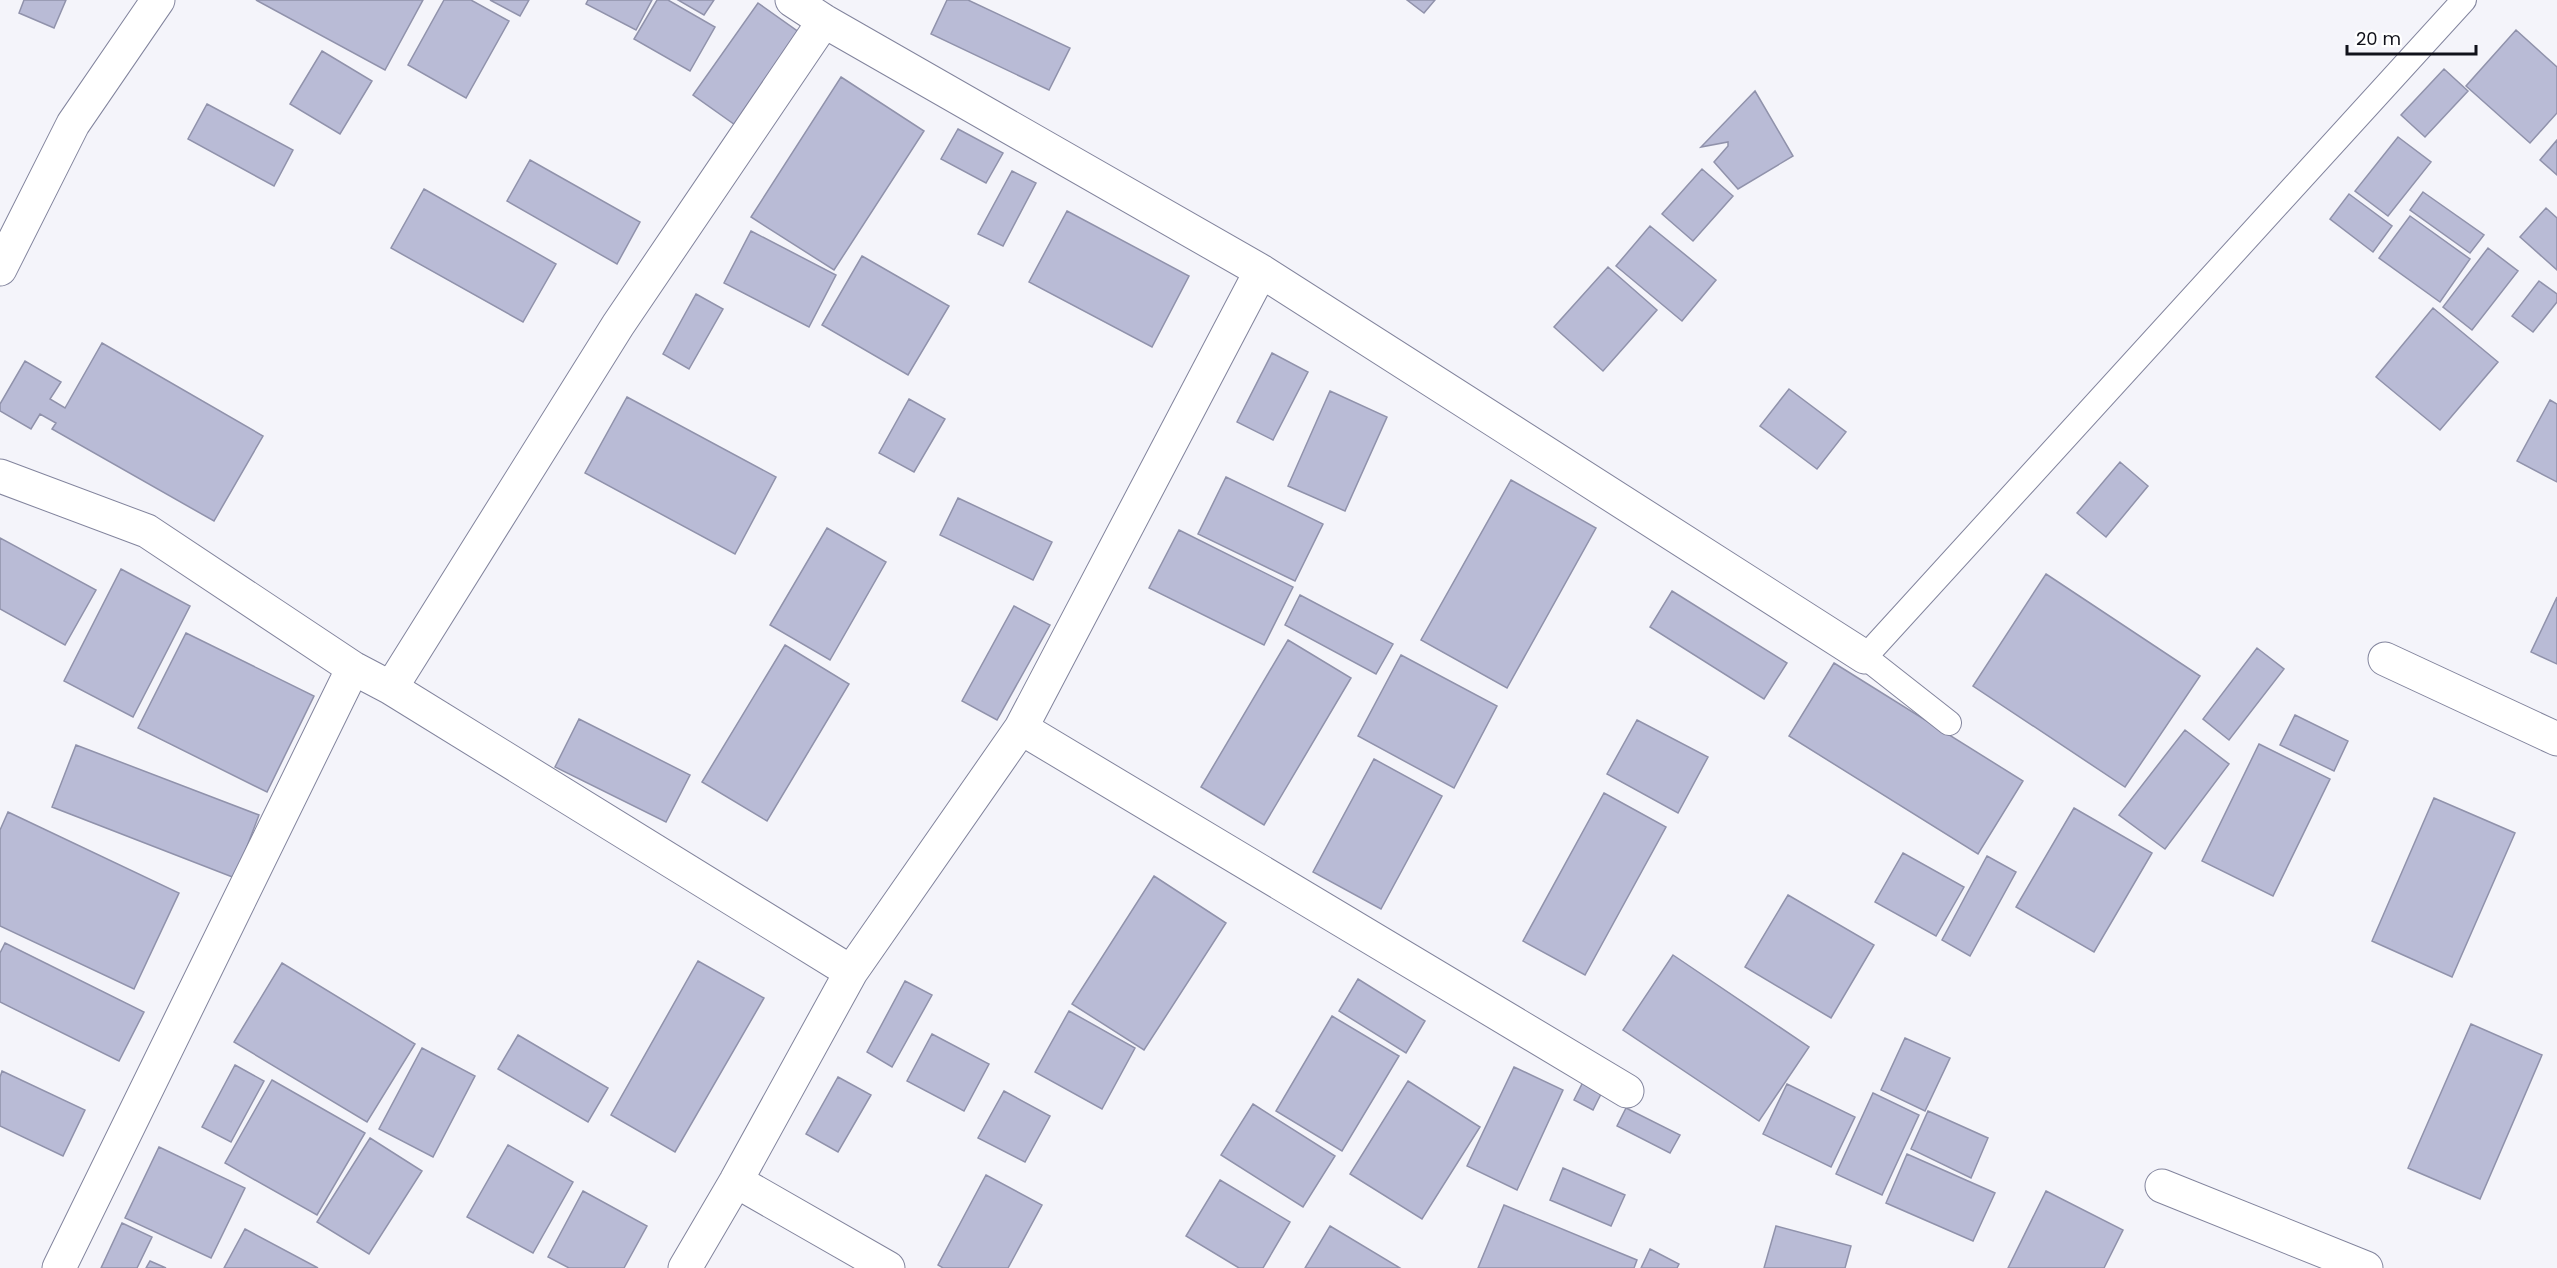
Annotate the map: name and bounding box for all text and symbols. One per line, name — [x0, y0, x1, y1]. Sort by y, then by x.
scale bar — [2347, 18, 2476, 56]
text: 20 m — [2356, 26, 2401, 51]

